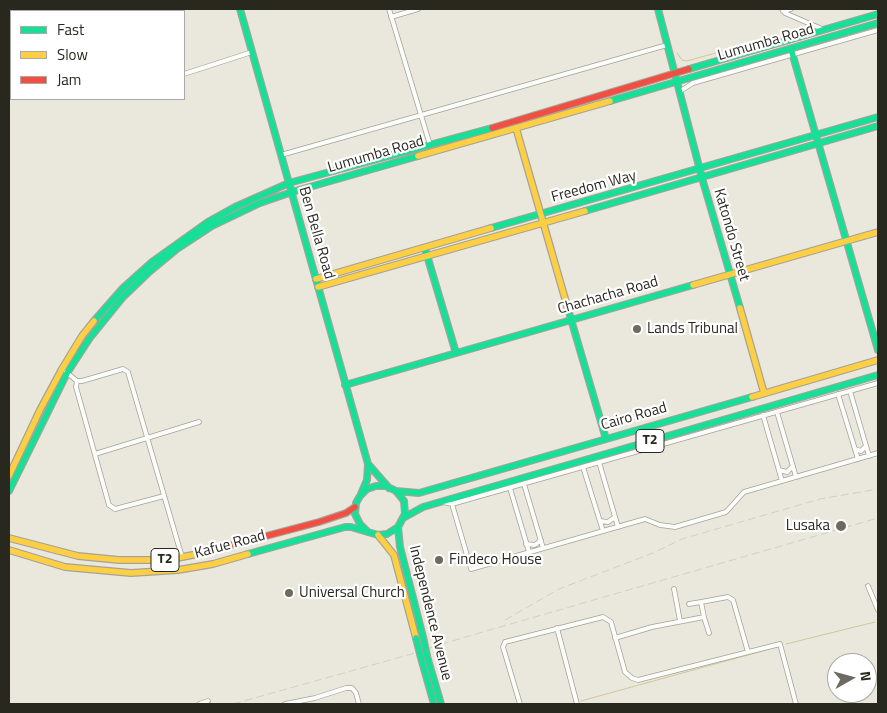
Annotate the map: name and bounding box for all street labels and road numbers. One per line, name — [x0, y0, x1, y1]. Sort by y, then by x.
street label: Lumumba Road — [716, 21, 816, 65]
street label: Lumumba Road — [326, 133, 426, 177]
street label: Freedom Way — [550, 167, 638, 207]
street label: Ben Bella Road — [294, 185, 338, 281]
street label: Katondo Street — [709, 187, 753, 283]
street label: Chachacha Road — [556, 273, 660, 319]
street label: Cairo Road — [599, 399, 669, 435]
road number: T2 — [636, 430, 664, 452]
street label: Kafue Road — [193, 527, 267, 563]
street label: Independence Avenue — [405, 544, 455, 682]
road number: T2 — [151, 548, 179, 572]

